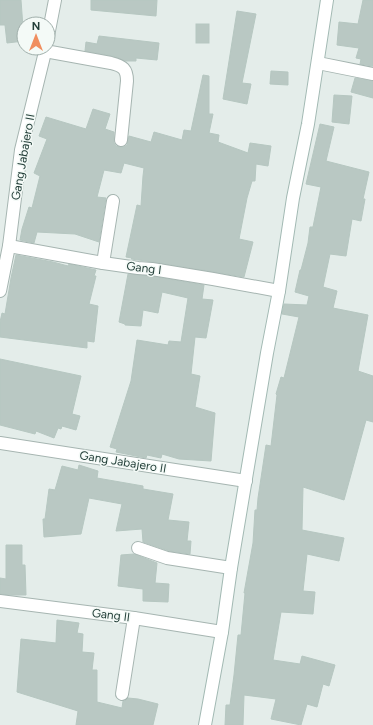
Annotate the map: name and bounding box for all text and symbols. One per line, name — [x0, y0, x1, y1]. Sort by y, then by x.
north arrow — [16, 16, 56, 56]
text: N — [32, 20, 40, 33]
street label: Gang Jabajero II — [8, 113, 38, 201]
street label: Gang I — [126, 259, 162, 277]
street label: Gang Jabajero II — [79, 448, 167, 476]
street label: Gang II — [91, 606, 131, 624]

